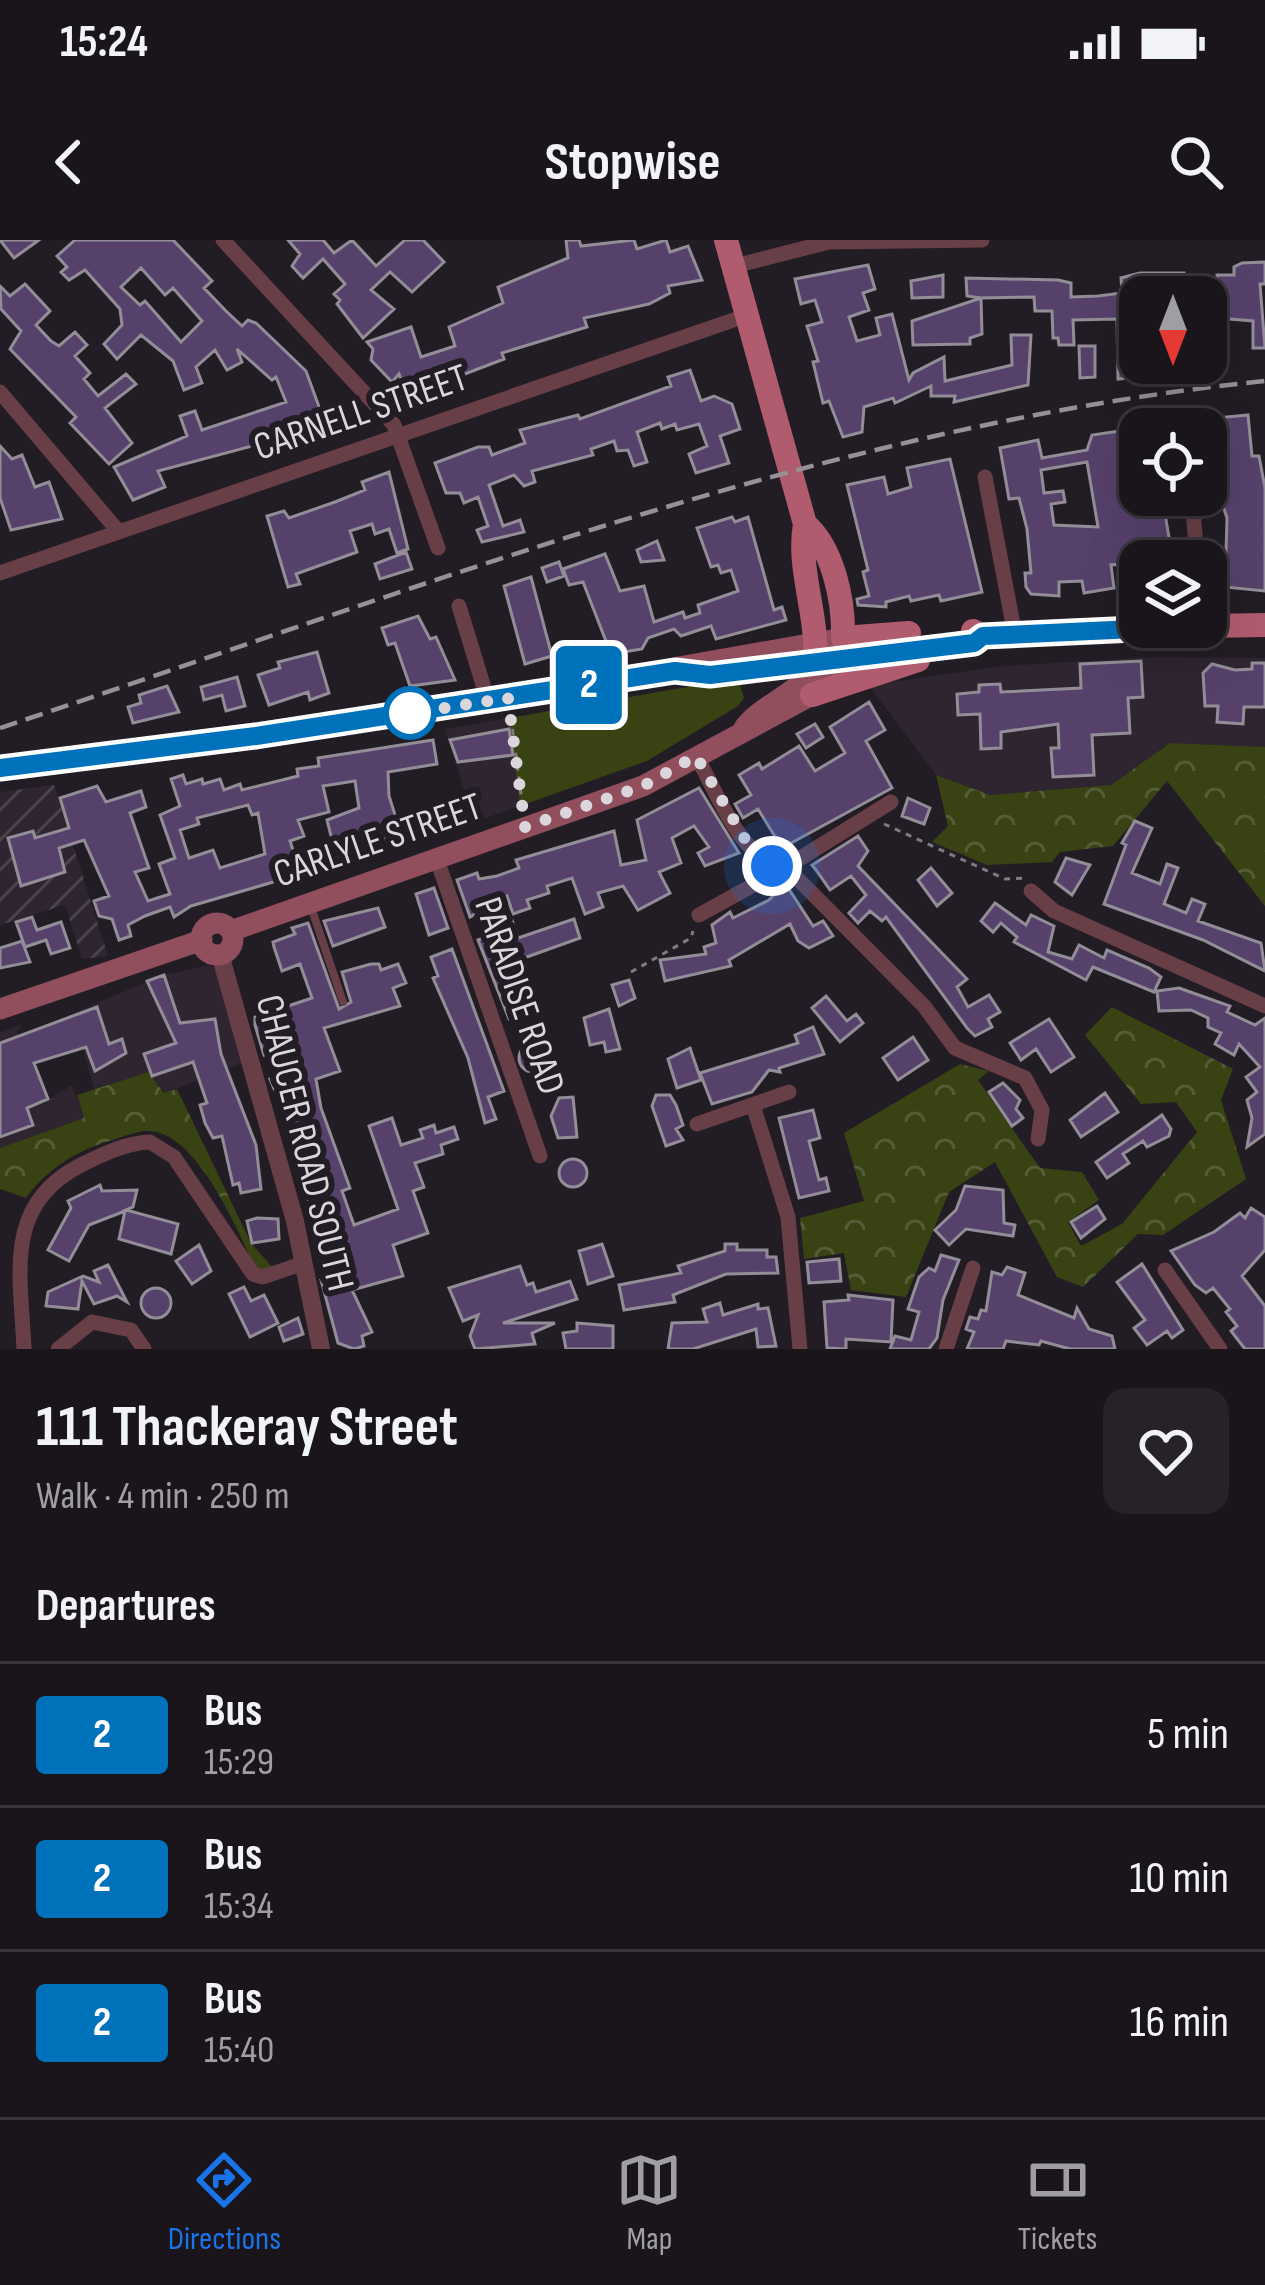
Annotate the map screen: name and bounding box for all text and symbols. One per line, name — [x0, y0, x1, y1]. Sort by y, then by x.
text: 15:24 — [60, 15, 148, 70]
icon: back — [36, 129, 102, 195]
icon: search — [1163, 129, 1229, 195]
text: Stopwise — [545, 130, 720, 195]
north arrow — [1119, 276, 1227, 384]
map controls — [1119, 276, 1227, 648]
street label: CARNELL STREET — [248, 354, 474, 472]
button: locate — [1119, 408, 1227, 516]
button: layers — [1119, 540, 1227, 648]
line badge: 2 — [550, 646, 628, 724]
text: 2 — [580, 659, 598, 710]
unlabelled marker — [385, 688, 435, 738]
street label: CARLYLE STREET — [268, 783, 488, 899]
your location — [742, 836, 802, 896]
street label: PARADISE ROAD — [463, 891, 575, 1101]
street label: CHAUCER ROAD SOUTH — [245, 990, 363, 1296]
button: heart — [1103, 1388, 1229, 1514]
text: 111 Thackeray Street — [36, 1394, 458, 1462]
text: Walk · 4 min · 250 m — [36, 1473, 290, 1520]
text: Departures — [36, 1579, 215, 1634]
text: Bus — [204, 1684, 262, 1739]
text: 5 min — [1147, 1707, 1229, 1762]
text: 2 — [93, 1709, 111, 1760]
text: 15:29 — [204, 1739, 274, 1786]
text: Bus — [204, 1828, 262, 1883]
text: 10 min — [1130, 1851, 1229, 1906]
text: 2 — [93, 1853, 111, 1904]
text: 15:34 — [204, 1883, 273, 1930]
text: Bus — [204, 1972, 262, 2027]
text: 16 min — [1130, 1995, 1229, 2050]
text: 2 — [93, 1997, 111, 2048]
text: 15:40 — [204, 2027, 274, 2074]
tab: Directions — [168, 2147, 281, 2259]
tab: Map — [616, 2147, 682, 2259]
tab: Tickets — [1018, 2147, 1097, 2259]

